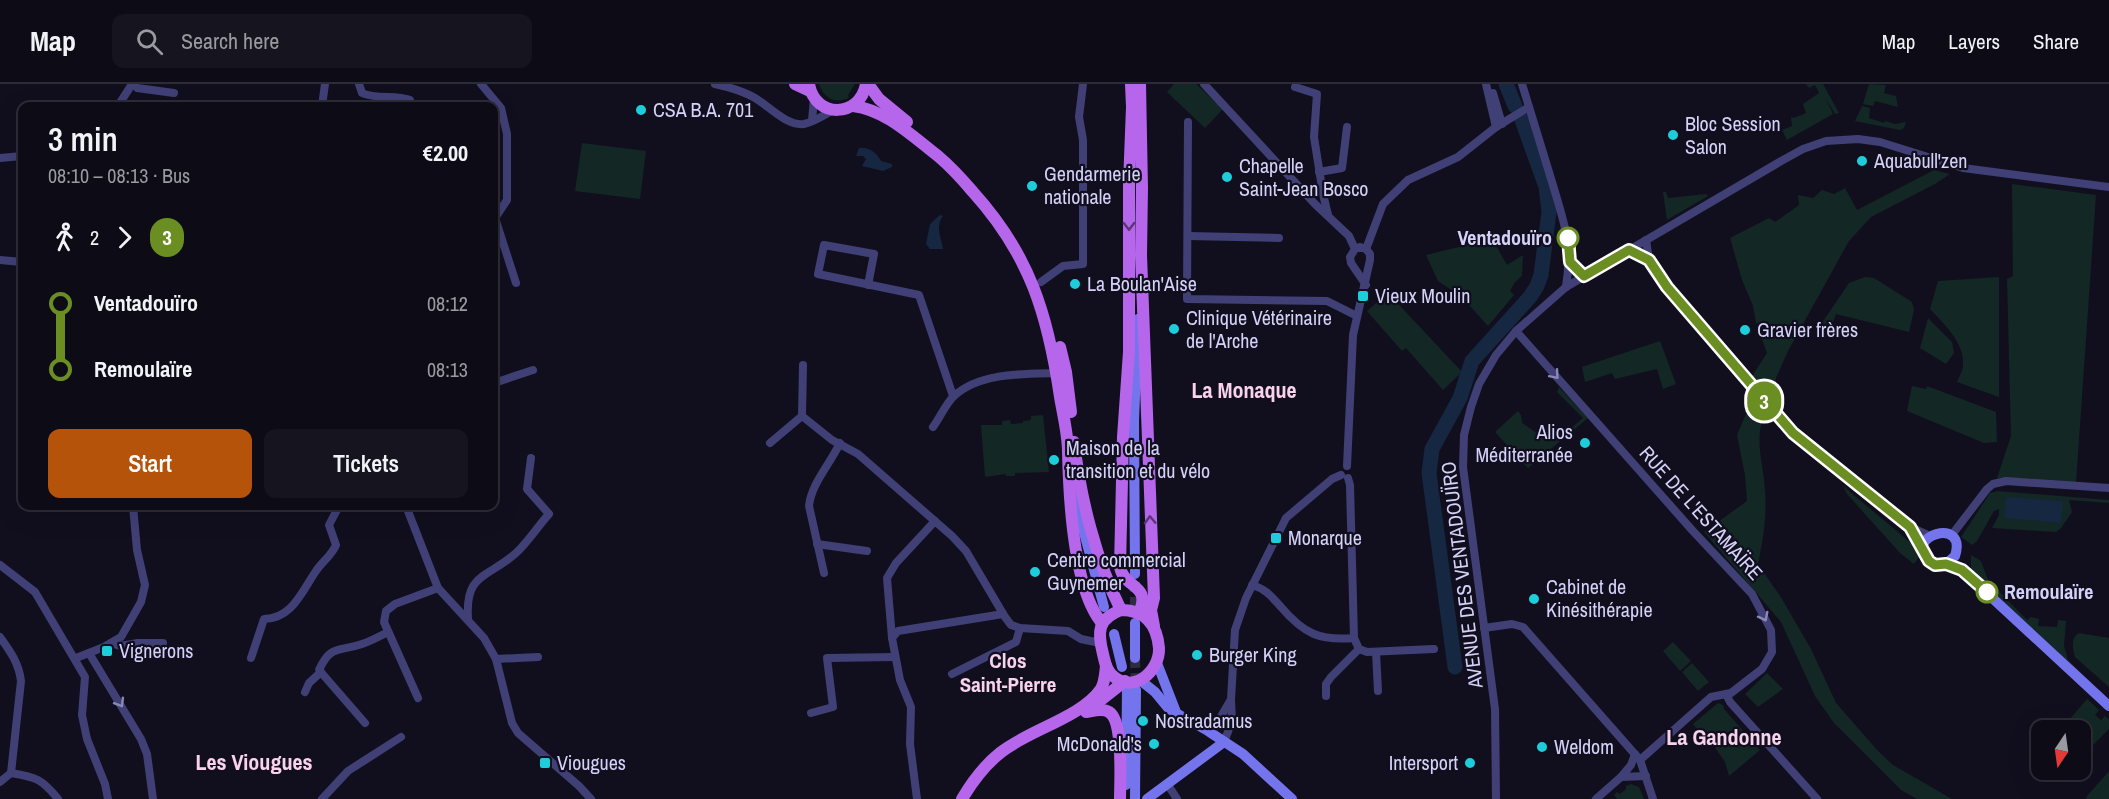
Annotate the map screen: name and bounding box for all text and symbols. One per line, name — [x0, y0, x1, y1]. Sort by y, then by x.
search box — [112, 14, 532, 68]
text: Map — [30, 22, 76, 60]
icon: search — [133, 25, 166, 58]
text: Search here — [181, 26, 279, 56]
text: Map — [1882, 27, 1915, 56]
text: Layers — [1948, 27, 2000, 56]
text: Share — [2033, 27, 2079, 56]
place label: CSA B.A. 701 — [653, 96, 753, 123]
marker: CSA B.A. 701 — [634, 103, 648, 117]
place label: Bloc Session Salon — [1685, 110, 1781, 160]
text: 3 min — [48, 117, 118, 161]
marker: Bloc Session Salon — [1666, 128, 1680, 142]
text: €2.00 — [423, 138, 468, 168]
place label: Aquabull'zen — [1873, 147, 1967, 174]
place label: Chapelle Saint-Jean Bosco — [1239, 152, 1368, 202]
marker: Aquabull'zen — [1855, 154, 1869, 168]
place label: Gendarmerie nationale — [1044, 160, 1141, 210]
text: 08:10 – 08:13 · Bus — [48, 162, 190, 189]
marker: Chapelle Saint-Jean Bosco — [1220, 170, 1234, 184]
marker: Gendarmerie nationale — [1025, 179, 1039, 193]
icon: walk — [48, 221, 81, 254]
icon: forward — [108, 221, 141, 254]
one-way arrow — [1123, 222, 1135, 231]
text: 3 — [162, 223, 172, 252]
text: 2 — [90, 224, 99, 251]
place label: Ventadouïro — [1458, 224, 1552, 251]
marker: Ventadouïro — [1557, 227, 1579, 249]
place label: La Boulan'Aise — [1087, 270, 1197, 297]
marker: La Boulan'Aise — [1068, 277, 1082, 291]
place label: Vieux Moulin — [1375, 282, 1470, 309]
text: Ventadouïro — [94, 288, 198, 318]
marker: Vieux Moulin — [1356, 289, 1370, 303]
text: 08:12 — [427, 290, 468, 317]
place label: Clinique Vétérinaire de l'Arche — [1186, 304, 1332, 354]
place label: Gravier frères — [1757, 316, 1858, 343]
marker: Clinique Vétérinaire de l'Arche — [1167, 322, 1181, 336]
marker: Gravier frères — [1738, 323, 1752, 337]
text: Remoulaïre — [94, 354, 192, 384]
text: 08:13 — [427, 356, 468, 383]
one-way arrow — [1548, 368, 1559, 378]
district label: La Monaque — [1191, 375, 1297, 405]
line badge: 3 — [1744, 382, 1784, 420]
text: 3 — [1759, 387, 1769, 416]
place label: Alios Méditerranée — [1475, 418, 1573, 468]
button: Start — [48, 429, 252, 498]
button: Tickets — [264, 429, 468, 498]
place label: Maison de la transition et du vélo — [1066, 434, 1210, 484]
marker: Alios Méditerranée — [1578, 436, 1592, 450]
street label: RUE DE L'ESTAMAÏRE — [1634, 440, 1769, 586]
marker: Maison de la transition et du vélo — [1047, 453, 1061, 467]
street label: AVENUE DES VENTADOUÏRO — [1434, 460, 1489, 691]
one-way arrow — [1144, 516, 1157, 525]
place label: Monarque — [1288, 524, 1362, 551]
marker: Monarque — [1269, 531, 1283, 545]
place label: Centre commercial Guynemer — [1047, 546, 1186, 596]
marker: Centre commercial Guynemer — [1028, 565, 1042, 579]
place label: Cabinet de Kinésithérapie — [1546, 573, 1653, 623]
place label: Remoulaïre — [2004, 578, 2093, 605]
marker: Remoulaïre — [1976, 581, 1998, 603]
marker: Cabinet de Kinésithérapie — [1527, 592, 1541, 606]
one-way arrow — [1757, 611, 1768, 622]
place label: Vignerons — [119, 637, 193, 664]
place label: Burger King — [1209, 641, 1297, 668]
marker: Vignerons — [100, 644, 114, 658]
district label: Clos Saint-Pierre — [960, 646, 1056, 699]
marker: Burger King — [1190, 648, 1204, 662]
one-way arrow — [112, 697, 124, 707]
place label: Nostradamus — [1155, 707, 1253, 734]
marker: Nostradamus — [1136, 714, 1150, 728]
north arrow — [2031, 720, 2091, 780]
map controls — [2031, 720, 2091, 780]
district label: La Gandonne — [1666, 722, 1782, 752]
place label: McDonald's — [1057, 730, 1142, 757]
place label: Weldom — [1554, 733, 1614, 760]
marker: McDonald's — [1147, 737, 1161, 751]
marker: Weldom — [1535, 740, 1549, 754]
district label: Les Viougues — [196, 747, 313, 777]
place label: Viougues — [557, 749, 626, 776]
place label: Intersport — [1389, 749, 1458, 776]
marker: Viougues — [538, 756, 552, 770]
marker: Intersport — [1463, 756, 1477, 770]

